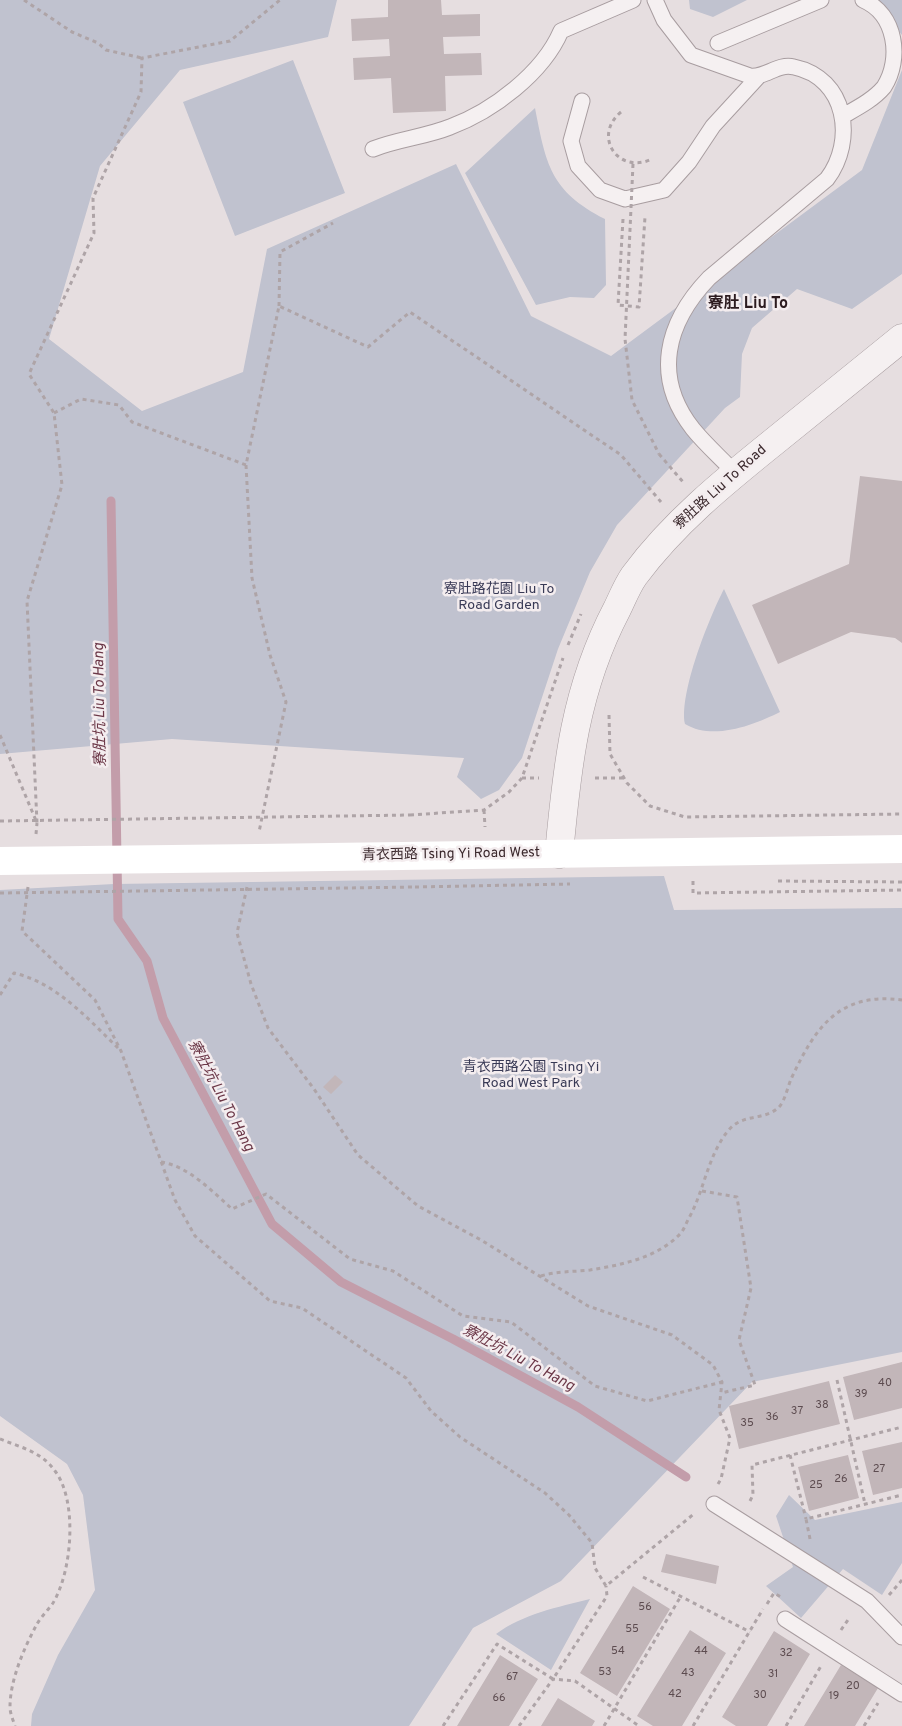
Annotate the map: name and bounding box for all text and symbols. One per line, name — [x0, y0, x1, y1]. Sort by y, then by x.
district label: 寮肚 Liu To — [708, 295, 788, 315]
street label: 寮肚路 Liu To Road — [671, 442, 771, 534]
park label: 寮肚路花園 Liu To Road Garden — [444, 582, 554, 614]
water label: 寮肚坑 Liu To Hang — [91, 643, 111, 767]
street label: 青衣西路 Tsing Yi Road West — [362, 845, 540, 865]
water label: 寮肚坑 Liu To Hang — [183, 1037, 257, 1155]
park label: 青衣西路公園 Tsing Yi Road West Park — [463, 1060, 599, 1092]
water label: 寮肚坑 Liu To Hang — [459, 1322, 577, 1396]
house number: 40 — [878, 1377, 892, 1391]
house number: 39 — [855, 1388, 867, 1402]
house number: 38 — [815, 1399, 829, 1413]
house number: 37 — [791, 1405, 803, 1419]
house number: 36 — [765, 1411, 779, 1425]
house number: 35 — [740, 1417, 754, 1431]
house number: 27 — [873, 1463, 885, 1477]
house number: 26 — [834, 1473, 848, 1487]
house number: 25 — [809, 1479, 823, 1493]
house number: 56 — [638, 1601, 652, 1615]
house number: 55 — [625, 1623, 639, 1637]
house number: 54 — [611, 1645, 625, 1659]
house number: 44 — [694, 1645, 708, 1659]
house number: 32 — [779, 1647, 793, 1661]
house number: 53 — [598, 1666, 612, 1680]
house number: 43 — [681, 1667, 695, 1681]
house number: 31 — [768, 1668, 778, 1682]
house number: 67 — [506, 1671, 518, 1685]
house number: 20 — [846, 1680, 860, 1694]
house number: 42 — [668, 1688, 682, 1702]
house number: 30 — [753, 1689, 767, 1703]
house number: 19 — [829, 1690, 839, 1704]
house number: 66 — [492, 1692, 506, 1706]

